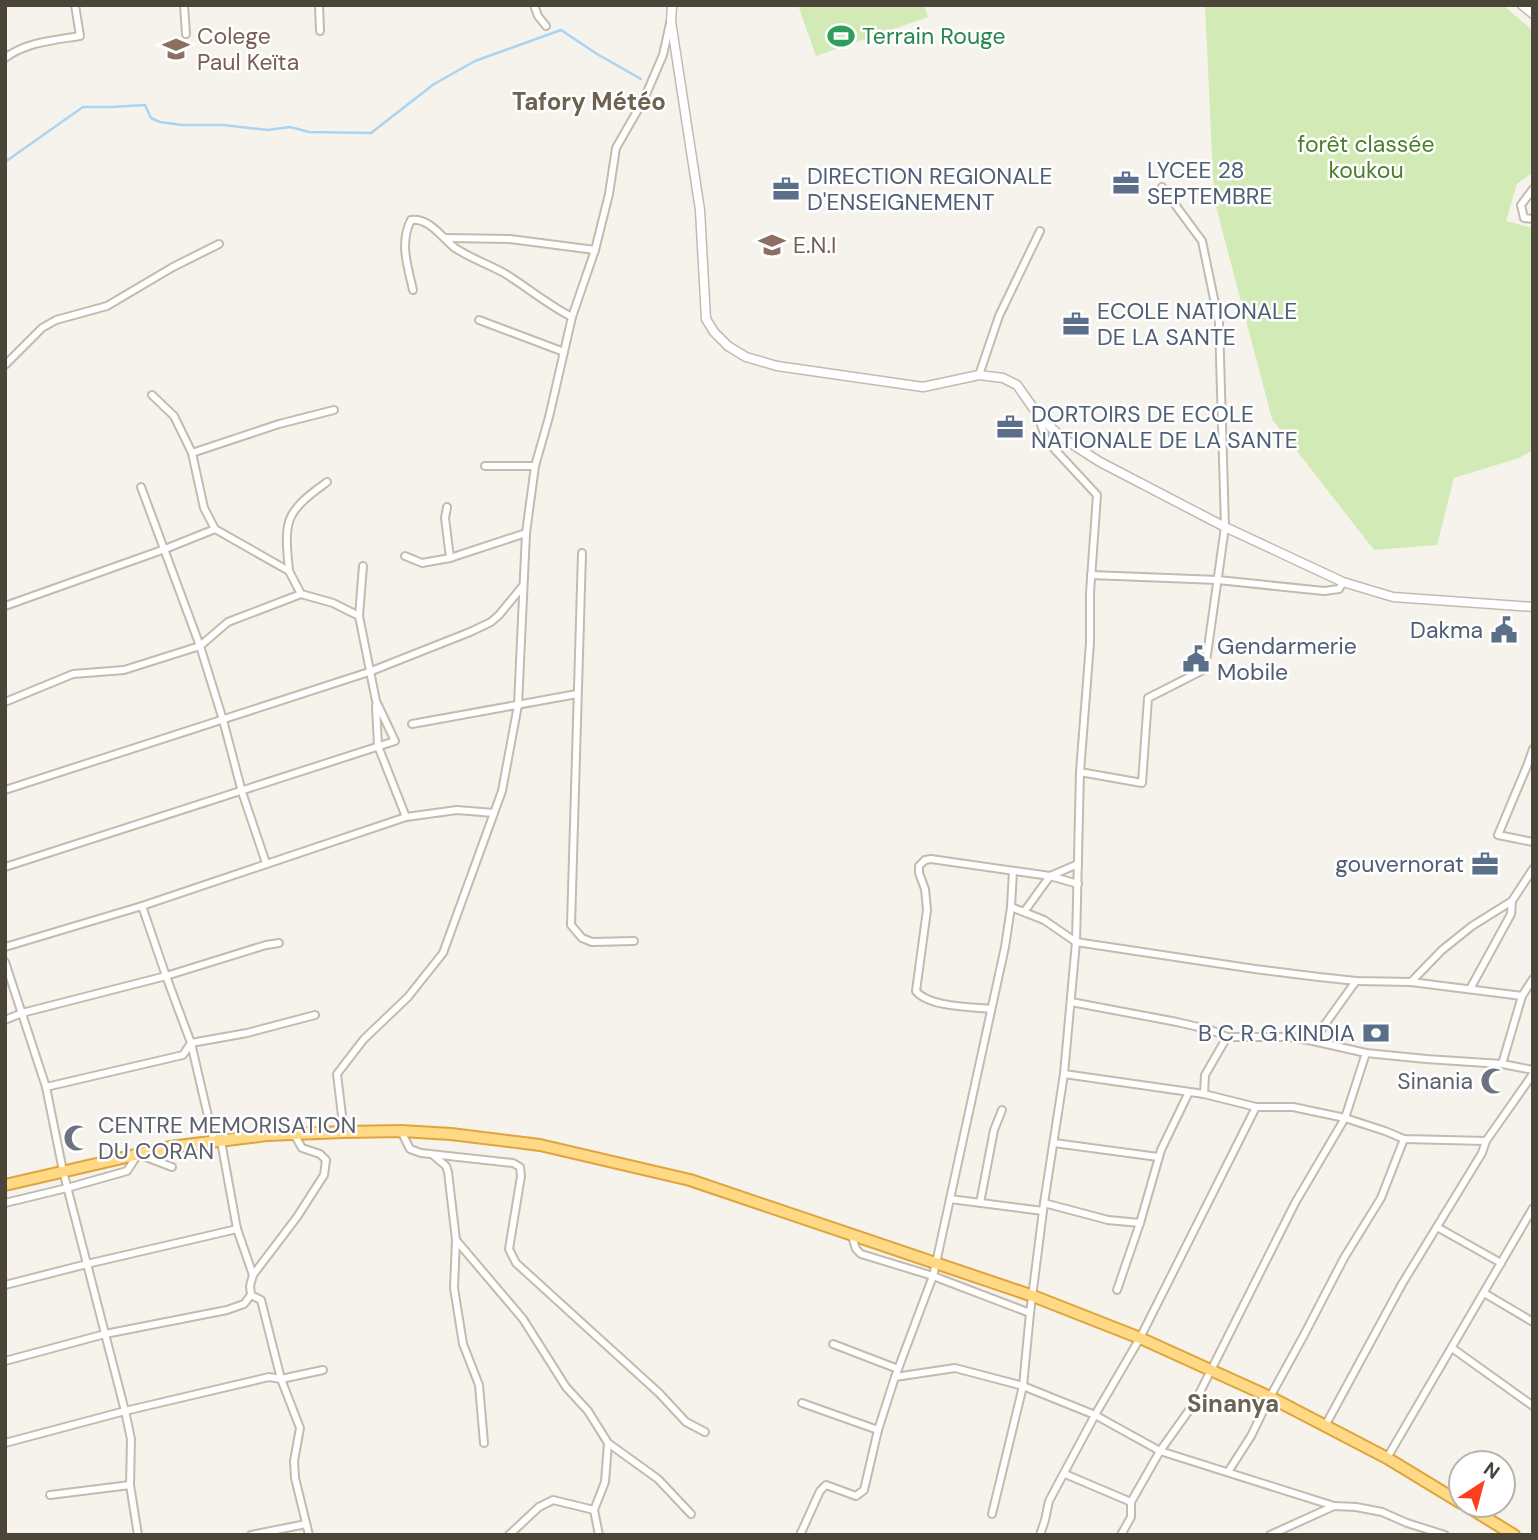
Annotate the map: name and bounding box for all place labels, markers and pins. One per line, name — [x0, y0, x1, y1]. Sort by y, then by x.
place label: Colege Paul Keïta — [197, 21, 299, 77]
sports icon: Terrain Rouge — [826, 21, 856, 51]
place label: Terrain Rouge — [862, 21, 1006, 51]
school or university icon: Colege Paul Keïta — [161, 34, 191, 64]
place label: LYCEE 28 SEPTEMBRE — [1147, 155, 1272, 211]
place label: DIRECTION REGIONALE D'ENSEIGNEMENT — [807, 161, 1053, 217]
office icon: LYCEE 28 SEPTEMBRE — [1111, 168, 1141, 198]
office icon: DIRECTION REGIONALE D'ENSEIGNEMENT — [771, 174, 801, 204]
school or university icon: E.N.I — [757, 230, 787, 260]
place label: E.N.I — [793, 230, 836, 260]
place label: ECOLE NATIONALE DE LA SANTE — [1097, 296, 1297, 352]
office icon: ECOLE NATIONALE DE LA SANTE — [1061, 309, 1091, 339]
place label: DORTOIRS DE ECOLE NATIONALE DE LA SANTE — [1031, 399, 1298, 455]
office icon: DORTOIRS DE ECOLE NATIONALE DE LA SANTE — [995, 412, 1025, 442]
place label: Dakma — [1410, 615, 1483, 645]
public building icon: Dakma — [1489, 615, 1519, 645]
place label: Gendarmerie Mobile — [1217, 631, 1357, 687]
public building icon: Gendarmerie Mobile — [1181, 644, 1211, 674]
place label: gouvernorat — [1335, 849, 1464, 879]
office icon: gouvernorat — [1470, 849, 1500, 879]
place label: B C R G KINDIA — [1198, 1018, 1355, 1048]
bank icon: B C R G KINDIA — [1361, 1018, 1391, 1048]
place label: Sinania — [1397, 1066, 1473, 1096]
mosque icon: Sinania — [1479, 1066, 1509, 1096]
place label: CENTRE MEMORISATION DU CORAN — [98, 1110, 356, 1166]
mosque icon: CENTRE MEMORISATION DU CORAN — [62, 1123, 92, 1153]

